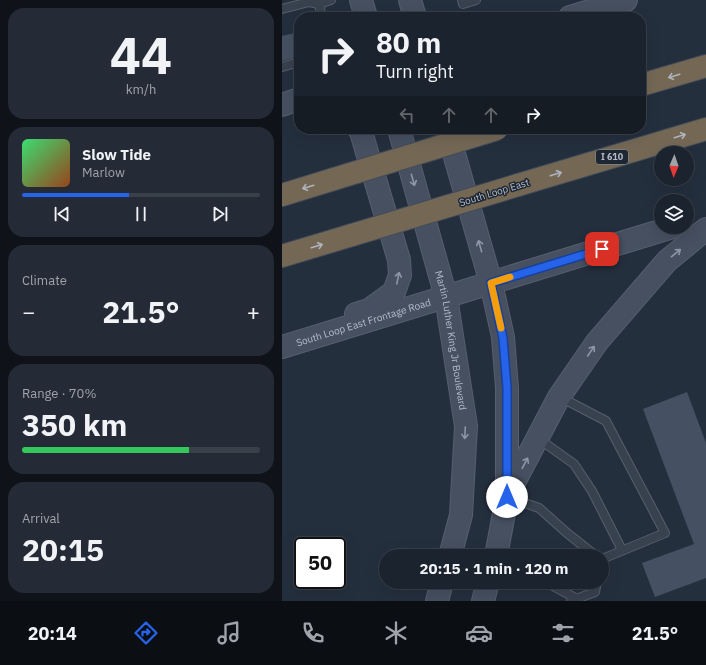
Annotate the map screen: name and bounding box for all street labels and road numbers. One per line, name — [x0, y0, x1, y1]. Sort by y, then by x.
road number: I 610 — [596, 150, 628, 164]
street label: South Loop East — [458, 176, 531, 209]
street label: Martin Luther King Jr Boulevard — [432, 269, 469, 411]
street label: South Loop East Frontage Road — [294, 296, 432, 349]

